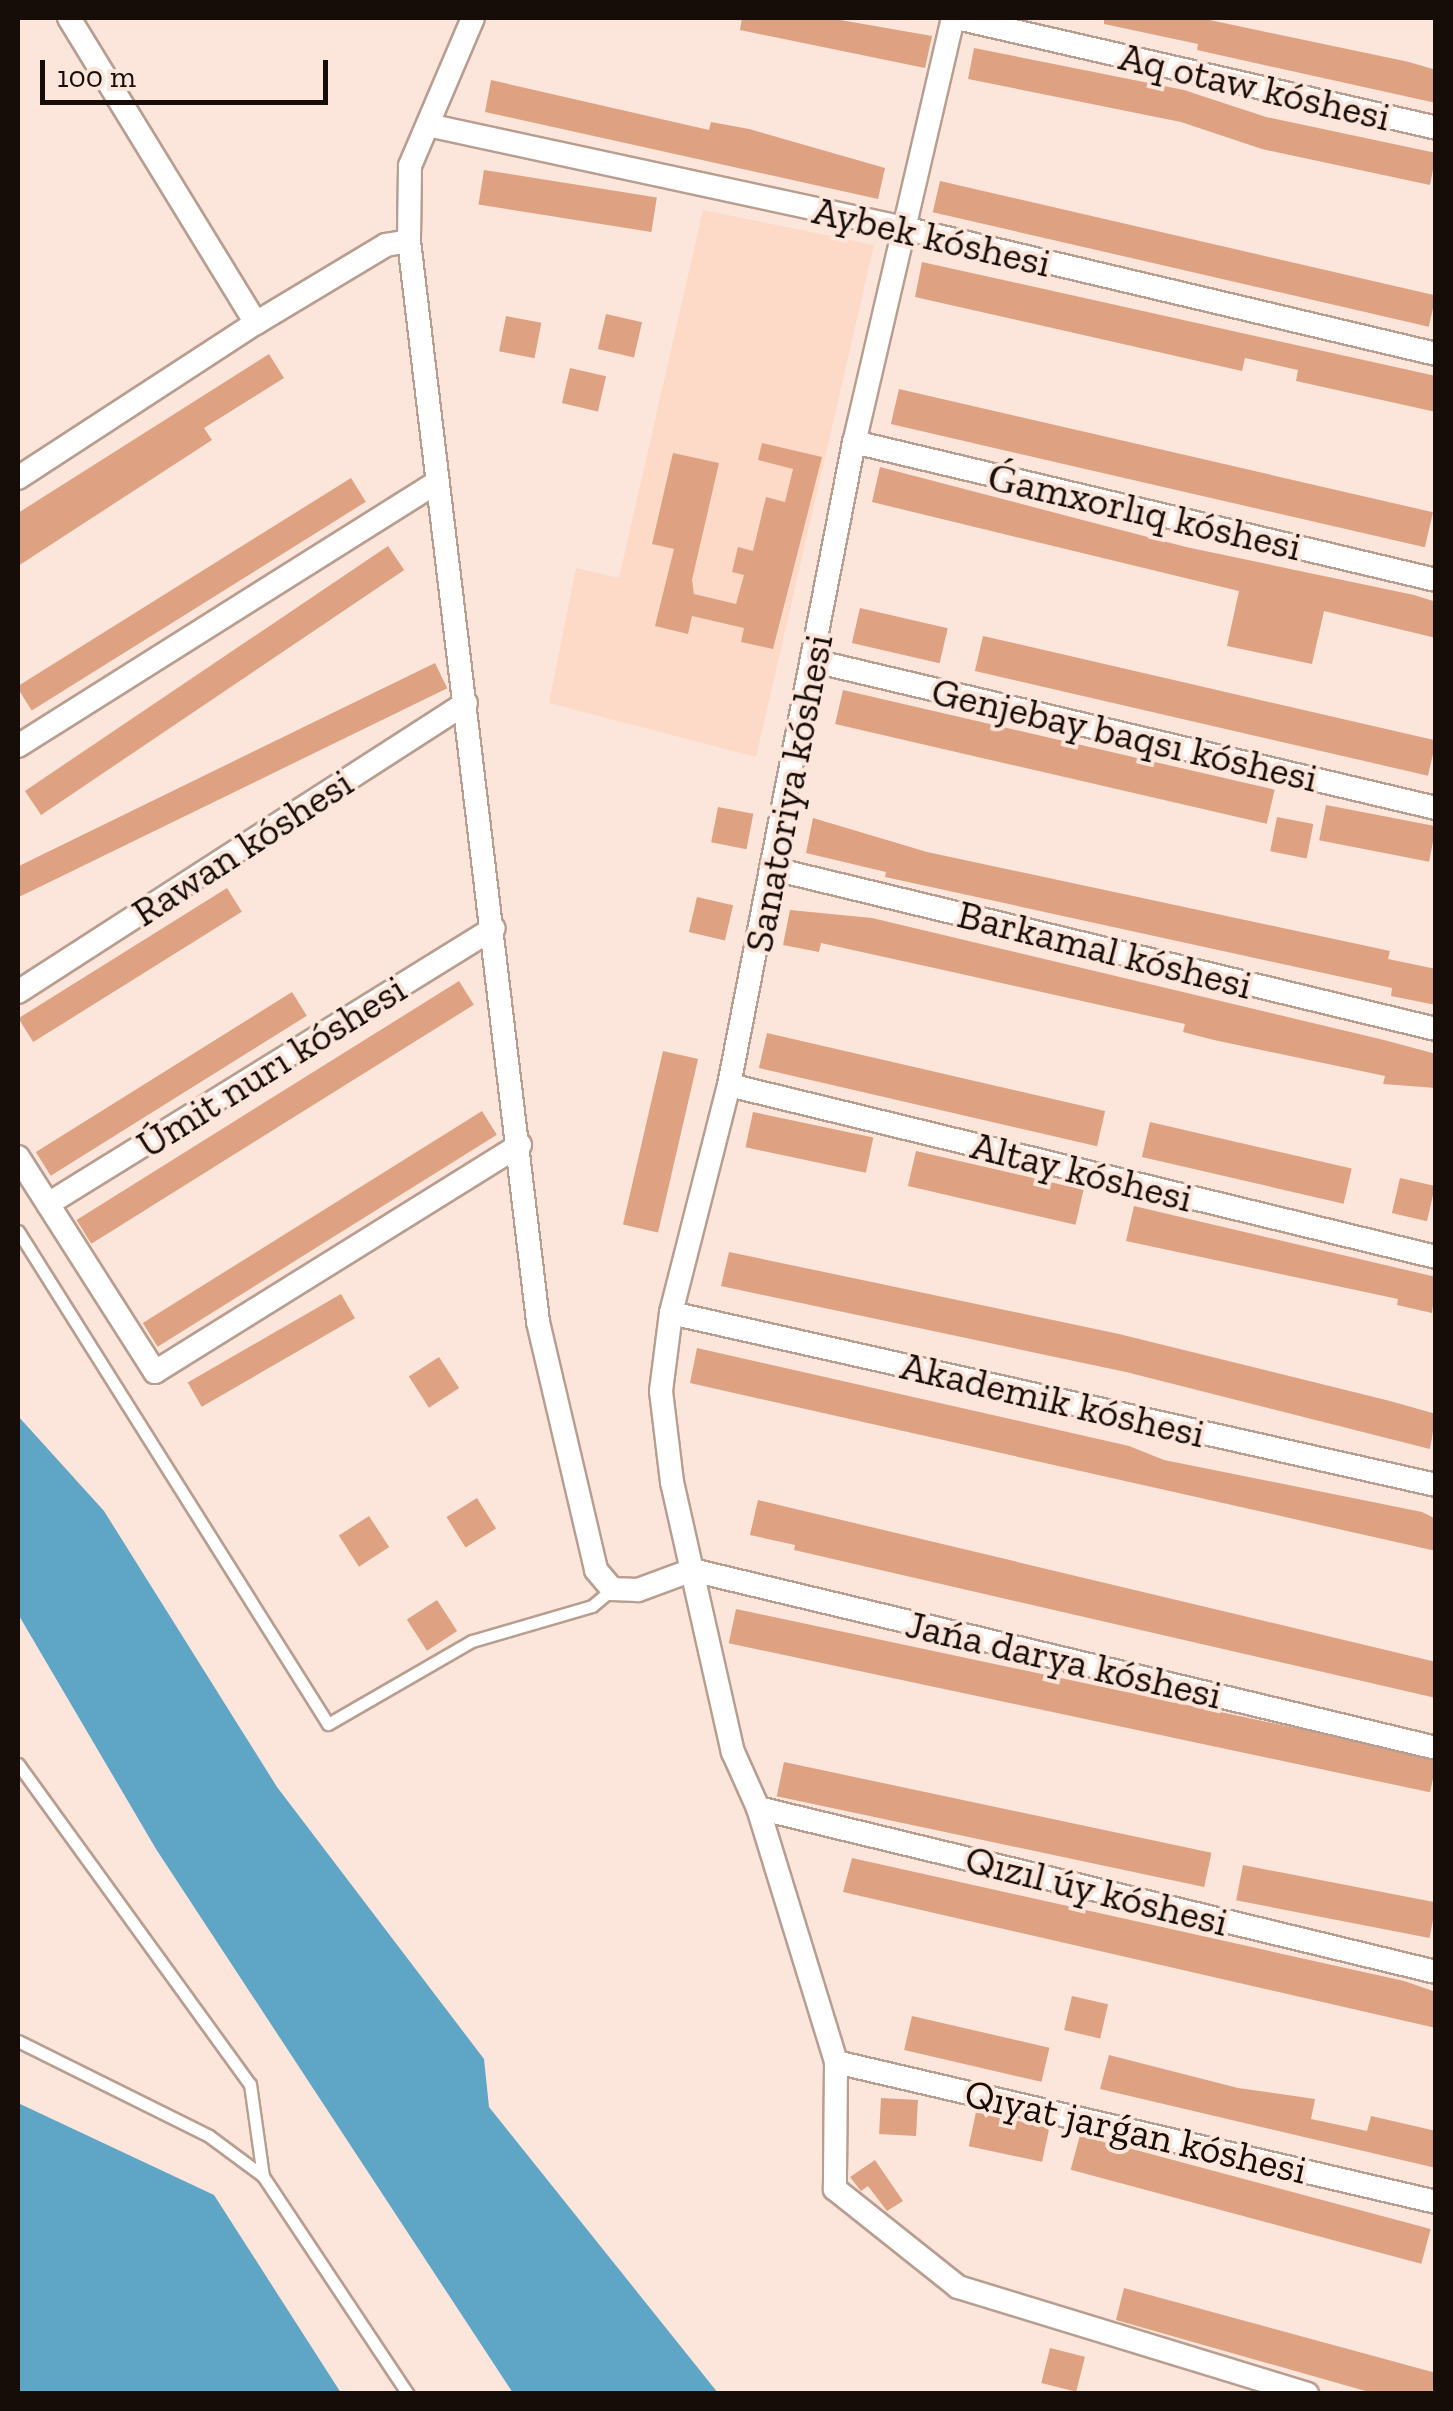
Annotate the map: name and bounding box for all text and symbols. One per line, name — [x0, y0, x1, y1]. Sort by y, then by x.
street label: Aq otaw kóshesi — [1114, 31, 1396, 141]
scale bar — [45, 40, 332, 102]
text: 100 m — [57, 59, 136, 95]
street label: Aybek kóshesi — [808, 185, 1056, 287]
street label: Ǵamxorlıq kóshesi — [984, 452, 1306, 570]
street label: Sanatoriya kóshesi — [734, 630, 842, 956]
street label: Genjebay baqsı kóshesi — [927, 666, 1323, 802]
street label: Rawan kóshesi — [123, 758, 361, 936]
street label: Barkamal kóshesi — [953, 889, 1257, 1009]
street label: Úmit nurı kóshesi — [128, 964, 414, 1168]
street label: Altay kóshesi — [966, 1120, 1198, 1222]
street label: Akademik kóshesi — [896, 1341, 1210, 1457]
street label: Jańa darya kóshesi — [901, 1599, 1227, 1719]
street label: Qızıl úy kóshesi — [960, 1834, 1234, 1946]
street label: Qıyat jarǵan kóshesi — [960, 2068, 1312, 2194]

